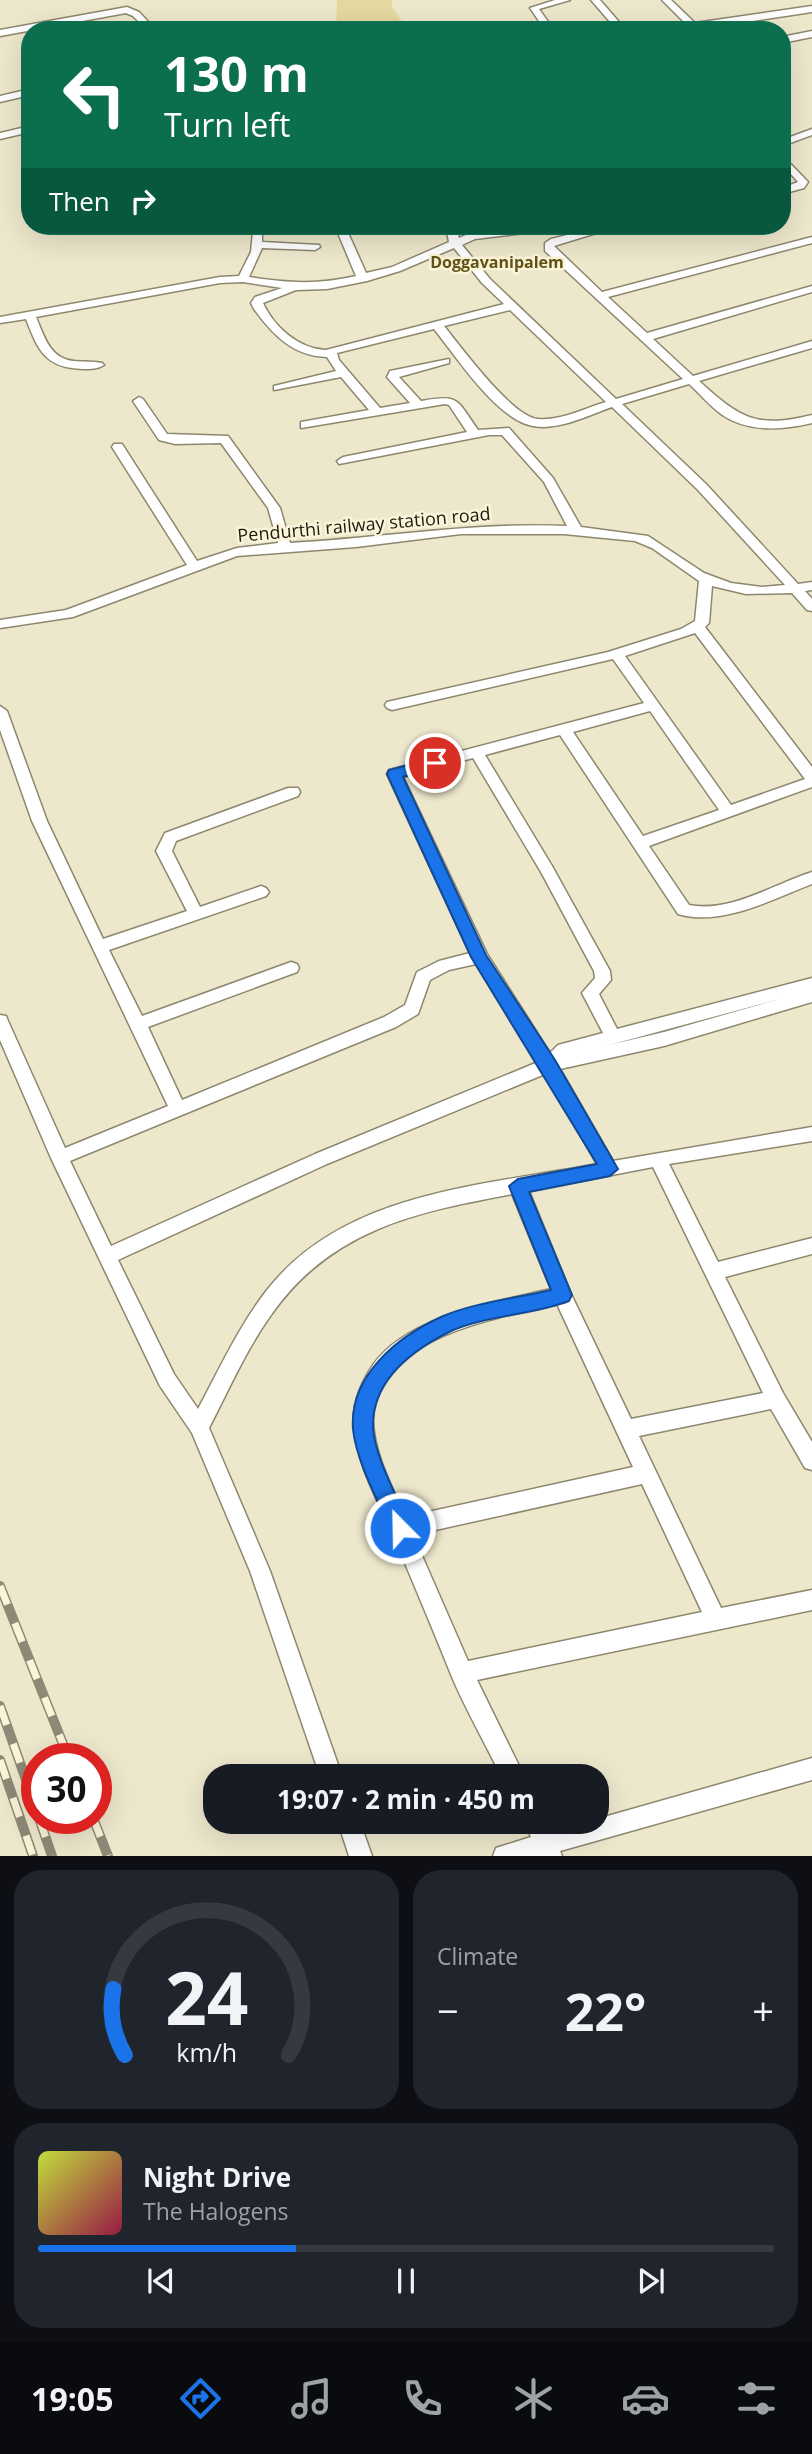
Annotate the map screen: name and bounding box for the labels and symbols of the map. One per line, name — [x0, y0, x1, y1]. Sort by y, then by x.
district label: Doggavanipalem — [430, 251, 564, 273]
street label: Pendurthi railway station road — [236, 501, 491, 547]
pin — [405, 733, 465, 793]
position arrow — [363, 1491, 437, 1565]
speed limit sign: 30 — [21, 1743, 112, 1834]

